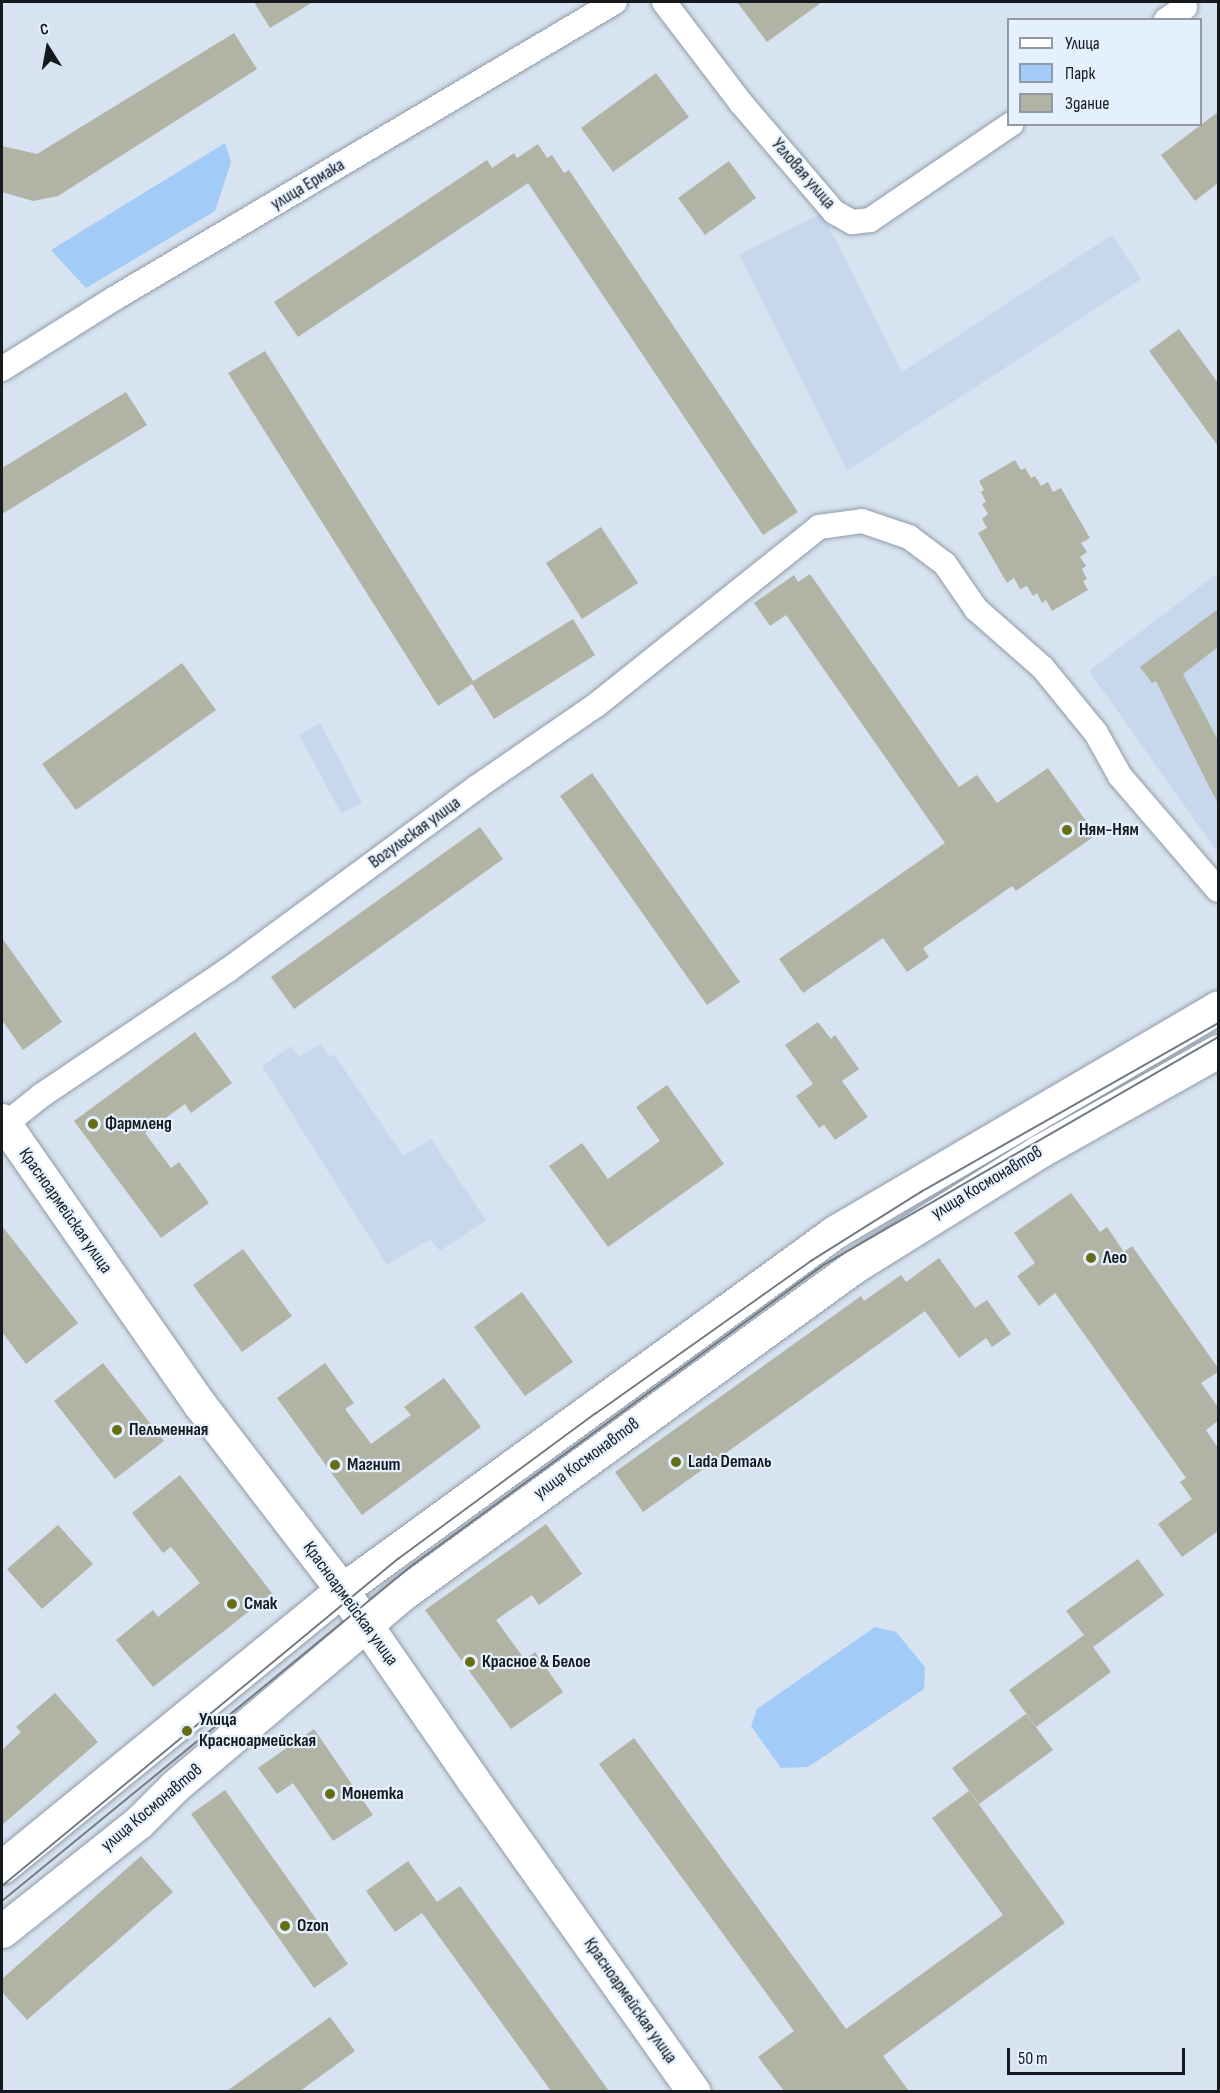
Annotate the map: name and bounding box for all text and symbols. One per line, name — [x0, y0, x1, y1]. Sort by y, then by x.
north arrow — [18, 18, 78, 78]
legend — [1007, 18, 1202, 126]
text: С — [39, 20, 50, 40]
text: Улица — [1065, 33, 1100, 54]
text: Парк — [1065, 63, 1095, 84]
text: Здание — [1065, 93, 1110, 114]
street label: Угловая улица — [766, 134, 840, 214]
street label: улица Ермака — [267, 155, 349, 215]
street label: Вогульская улица — [365, 793, 465, 873]
place label: Ням-Ням — [1079, 819, 1139, 841]
marker: Ням-Ням — [1060, 823, 1074, 837]
place label: Фармленд — [105, 1113, 172, 1135]
marker: Фармленд — [86, 1117, 100, 1131]
street label: улица Космонавтов — [928, 1141, 1046, 1225]
street label: Красноармейская улица — [14, 1144, 116, 1278]
place label: Лео — [1103, 1247, 1127, 1269]
marker: Лео — [1084, 1251, 1098, 1265]
street label: улица Космонавтов — [530, 1413, 644, 1505]
place label: Пельменная — [129, 1419, 208, 1441]
marker: Пельменная — [110, 1423, 124, 1437]
place label: Lada Dеталь — [688, 1451, 771, 1473]
place label: Магнит — [347, 1454, 400, 1476]
marker: Lada Dеталь — [669, 1455, 683, 1469]
marker: Магнит — [328, 1458, 342, 1472]
street label: Красноармейская улица — [298, 1538, 402, 1670]
place label: Смак — [244, 1593, 277, 1615]
marker: Смак — [225, 1597, 239, 1611]
place label: Красное & Белое — [482, 1651, 591, 1673]
marker: Красное & Белое — [463, 1655, 477, 1669]
place label: Улица Красноармейская — [199, 1710, 316, 1752]
marker: Улица Красноармейская — [180, 1724, 194, 1738]
street label: улица Космонавтов — [97, 1759, 207, 1857]
place label: Монетка — [342, 1783, 404, 1805]
marker: Монетка — [323, 1787, 337, 1801]
place label: Ozon — [297, 1915, 329, 1937]
marker: Ozon — [278, 1919, 292, 1933]
street label: Красноармейская улица — [579, 1934, 681, 2068]
scale bar — [1010, 2036, 1188, 2074]
text: 50 m — [1018, 2048, 1048, 2069]

